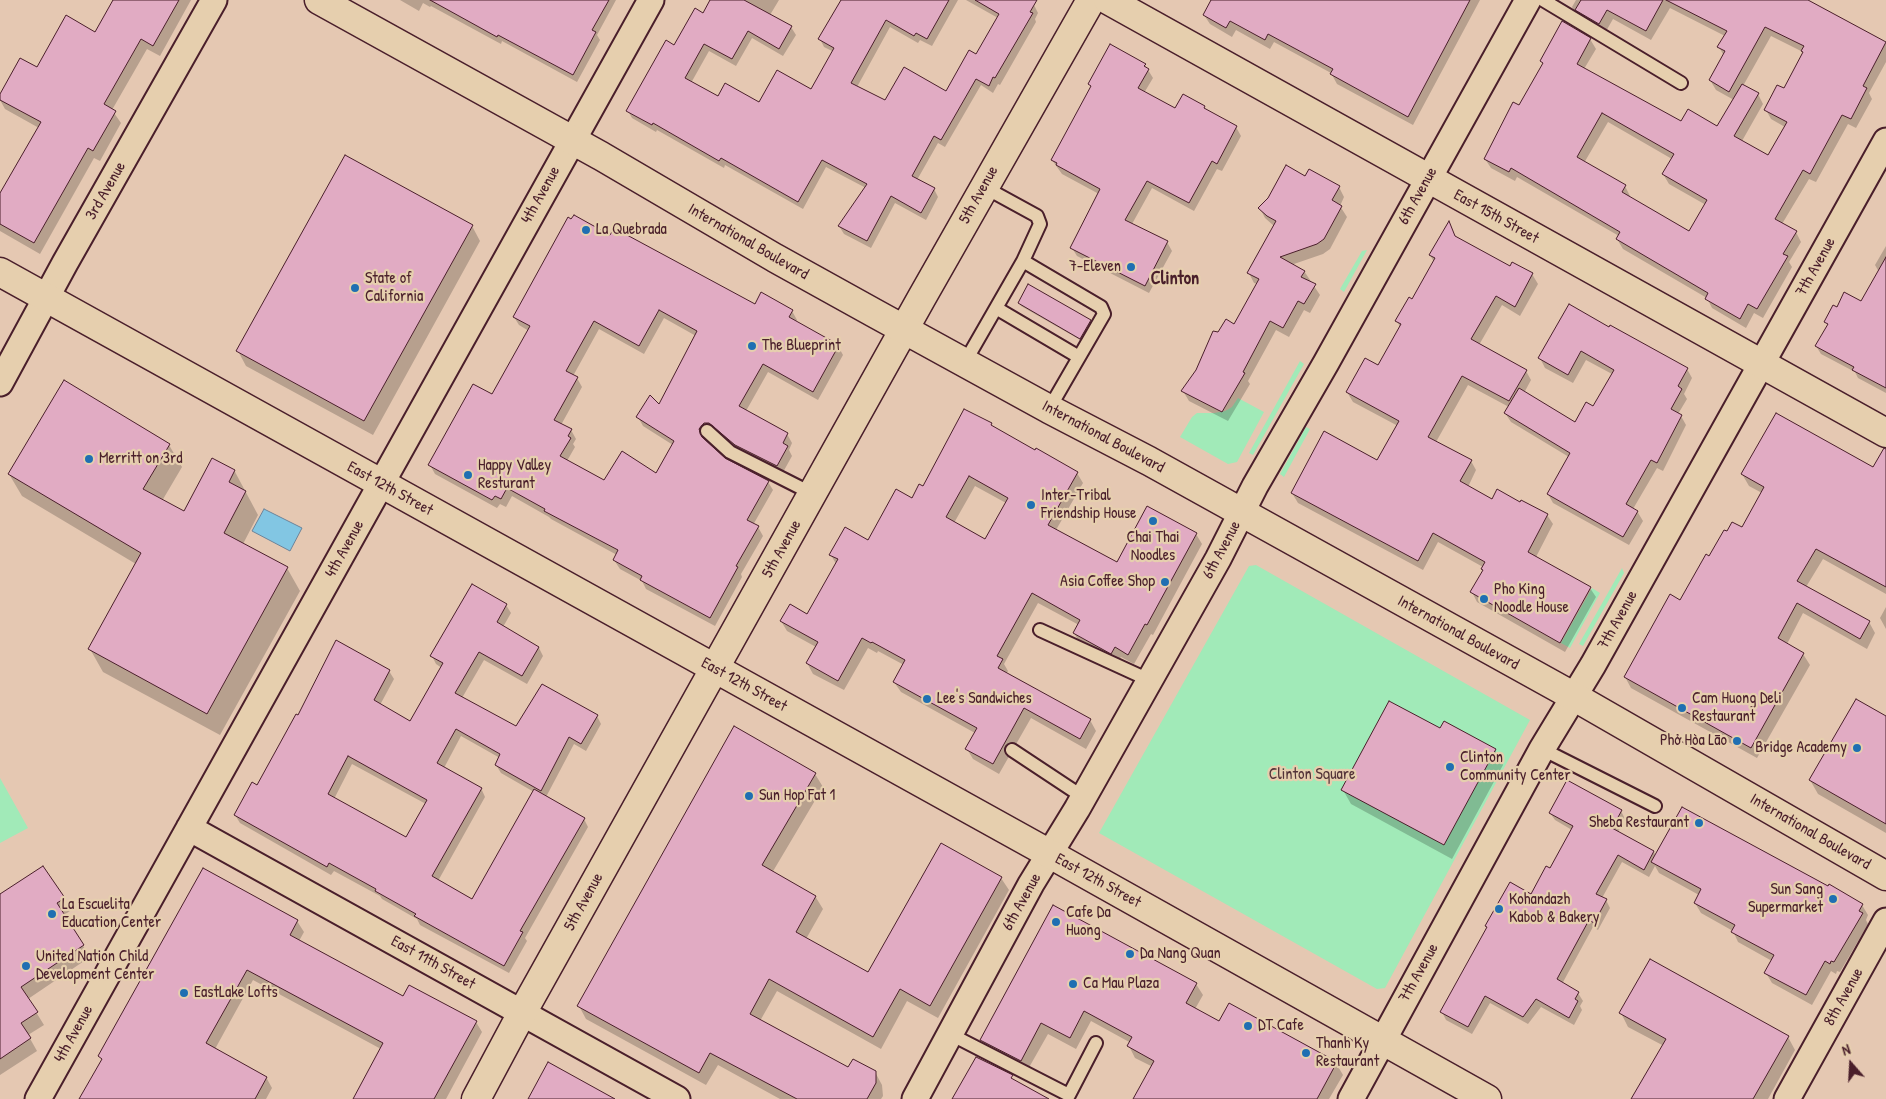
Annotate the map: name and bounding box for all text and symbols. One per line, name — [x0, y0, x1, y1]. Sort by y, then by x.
street label: 3rd Avenue — [82, 159, 130, 223]
street label: 4th Avenue — [517, 163, 565, 227]
street label: 5th Avenue — [955, 163, 1003, 227]
street label: 6th Avenue — [1394, 164, 1442, 228]
street label: East 15th Street — [1450, 186, 1542, 248]
street label: International Boulevard — [684, 200, 812, 284]
place label: La Quebrada — [596, 220, 667, 240]
marker: La Quebrada — [580, 224, 592, 236]
street label: 7th Avenue — [1792, 234, 1840, 300]
place label: 7-Eleven — [1069, 257, 1121, 277]
marker: 7-Eleven — [1125, 261, 1137, 273]
district label: Clinton — [1151, 268, 1199, 290]
place label: State of California — [365, 269, 423, 307]
marker: State of California — [349, 282, 361, 294]
place label: The Blueprint — [762, 336, 841, 356]
marker: The Blueprint — [746, 340, 758, 352]
street label: International Boulevard — [1038, 397, 1168, 477]
place label: Merritt on 3rd — [99, 449, 182, 469]
marker: Merritt on 3rd — [83, 453, 95, 465]
place label: Happy Valley Resturant — [478, 456, 551, 494]
street label: East 12th Street — [344, 458, 436, 520]
marker: Happy Valley Resturant — [462, 469, 474, 481]
place label: Inter-Tribal Friendship House — [1041, 486, 1136, 524]
marker: Inter-Tribal Friendship House — [1025, 499, 1037, 511]
marker: Chai Thai Noodles — [1147, 515, 1159, 527]
street label: 4th Avenue — [321, 517, 369, 581]
street label: 5th Avenue — [758, 517, 806, 581]
street label: 6th Avenue — [1199, 518, 1245, 582]
place label: Chai Thai Noodles — [1126, 528, 1180, 566]
place label: Asia Coffee Shop — [1060, 572, 1155, 592]
marker: Asia Coffee Shop — [1159, 576, 1171, 588]
place label: Pho King Noodle House — [1494, 580, 1569, 618]
street label: 7th Avenue — [1594, 587, 1642, 653]
street label: International Boulevard — [1394, 592, 1522, 674]
marker: Pho King Noodle House — [1478, 593, 1490, 605]
street label: East 12th Street — [698, 654, 790, 716]
place label: Lee's Sandwiches — [937, 689, 1032, 709]
place label: Cam Huong Deli Restaurant — [1692, 689, 1782, 727]
marker: Lee's Sandwiches — [921, 693, 933, 705]
marker: Cam Huong Deli Restaurant — [1676, 702, 1688, 714]
place label: Phở Hòa Lāo — [1660, 731, 1727, 751]
marker: Phở Hòa Lāo — [1731, 735, 1743, 747]
place label: Bridge Academy — [1755, 738, 1847, 758]
marker: Bridge Academy — [1851, 742, 1863, 754]
place label: Clinton Community Center — [1460, 748, 1571, 786]
marker: Clinton Community Center — [1444, 761, 1456, 773]
park label: Clinton Square — [1269, 765, 1355, 785]
place label: Sun Hop Fat 1 — [759, 786, 835, 806]
marker: Sun Hop Fat 1 — [743, 790, 755, 802]
street label: International Boulevard — [1746, 790, 1874, 874]
place label: Sheba Restaurant — [1589, 813, 1689, 833]
marker: Sheba Restaurant — [1693, 817, 1705, 829]
street label: East 12th Street — [1052, 850, 1144, 912]
street label: 5th Avenue — [560, 870, 608, 934]
street label: 6th Avenue — [998, 870, 1046, 934]
place label: Sun Sang Supermarket — [1748, 880, 1823, 918]
place label: Kohandazh Kabob & Bakery — [1509, 890, 1599, 928]
marker: Sun Sang Supermarket — [1827, 893, 1839, 905]
place label: La Escuelita Education Center — [62, 895, 161, 933]
place label: Cafe Da Huong — [1066, 903, 1111, 941]
marker: Kohandazh Kabob & Bakery — [1493, 903, 1505, 915]
marker: La Escuelita Education Center — [46, 908, 58, 920]
marker: Cafe Da Huong — [1050, 916, 1062, 928]
street label: East 11th Street — [387, 932, 479, 994]
street label: 7th Avenue — [1395, 940, 1443, 1006]
place label: Da Nang Quan — [1140, 944, 1221, 964]
place label: United Nation Child Development Center — [36, 947, 154, 985]
marker: Da Nang Quan — [1124, 948, 1136, 960]
marker: United Nation Child Development Center — [20, 960, 32, 972]
street label: 8th Avenue — [1820, 965, 1868, 1029]
place label: Ca Mau Plaza — [1083, 974, 1159, 994]
marker: Ca Mau Plaza — [1067, 978, 1079, 990]
place label: EastLake Lofts — [194, 983, 278, 1003]
marker: EastLake Lofts — [178, 987, 190, 999]
street label: 4th Avenue — [50, 1002, 98, 1066]
place label: DT Cafe — [1258, 1016, 1304, 1036]
marker: DT Cafe — [1242, 1020, 1254, 1032]
place label: Thanh Ky Restaurant — [1316, 1034, 1379, 1072]
north arrow — [1826, 1039, 1876, 1089]
text: N — [1839, 1039, 1853, 1060]
marker: Thanh Ky Restaurant — [1300, 1047, 1312, 1059]

